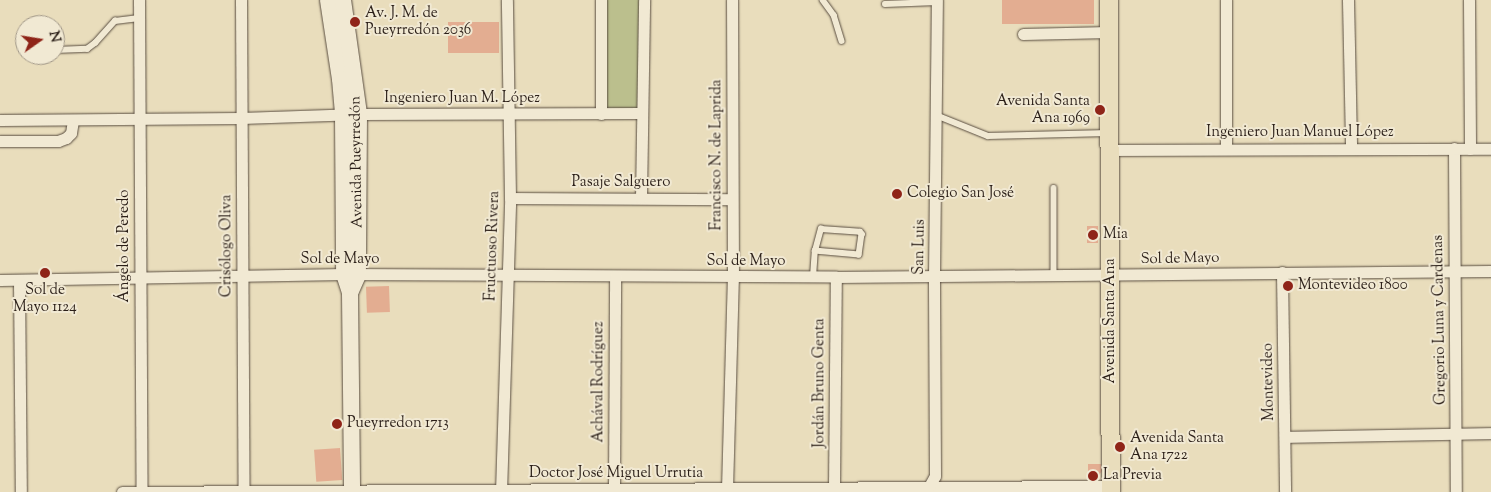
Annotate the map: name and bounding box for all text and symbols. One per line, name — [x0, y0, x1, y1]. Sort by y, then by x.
place label: Av. J. M. de Pueyrredón 2036 — [365, 4, 471, 39]
north arrow — [15, 15, 65, 65]
marker: Av. J. M. de Pueyrredón 2036 — [349, 16, 361, 28]
text: N — [43, 29, 65, 45]
street label: Francisco N. de Laprida — [708, 79, 726, 231]
street label: Ingeniero Juan M. López — [384, 90, 540, 108]
place label: Avenida Santa Ana 1969 — [996, 92, 1090, 127]
street label: Avenida Pueyrredón — [347, 96, 367, 228]
marker: Avenida Santa Ana 1969 — [1094, 104, 1106, 116]
street label: Ingeniero Juan Manuel López — [1206, 124, 1394, 142]
street label: Pasaje Salguero — [572, 174, 670, 192]
place label: Colegio San José — [907, 185, 1014, 203]
marker: Colegio San José — [891, 188, 903, 200]
street label: Ángelo de Peredo — [116, 190, 134, 302]
street label: Fructuoso Rivera — [482, 191, 504, 301]
street label: Crisólogo Oliva — [218, 195, 236, 297]
street label: San Luis — [911, 219, 929, 275]
place label: Mia — [1103, 226, 1128, 244]
marker: Mia — [1087, 229, 1099, 241]
street label: Gregorio Luna y Cardenas — [1430, 235, 1450, 405]
street label: Sol de Mayo — [1140, 249, 1220, 269]
street label: Sol de Mayo — [301, 251, 379, 269]
street label: Sol de Mayo — [707, 253, 785, 271]
street label: Avenida Santa Ana — [1102, 258, 1120, 384]
marker: Sol de Mayo 1124 — [39, 267, 51, 279]
place label: Montevideo 1800 — [1298, 277, 1408, 295]
marker: Montevideo 1800 — [1282, 280, 1294, 292]
place label: Sol de Mayo 1124 — [13, 281, 77, 316]
street label: Jordán Bruno Genta — [811, 318, 829, 448]
street label: Achával Rodríguez — [590, 321, 608, 443]
street label: Montevideo — [1259, 343, 1279, 421]
place label: Pueyrredon 1713 — [347, 415, 449, 433]
marker: Pueyrredon 1713 — [331, 418, 343, 430]
place label: Avenida Santa Ana 1722 — [1130, 429, 1224, 464]
marker: Avenida Santa Ana 1722 — [1114, 441, 1126, 453]
street label: Doctor José Miguel Urrutia — [529, 465, 703, 483]
place label: La Previa — [1103, 467, 1162, 485]
marker: La Previa — [1087, 470, 1099, 482]

